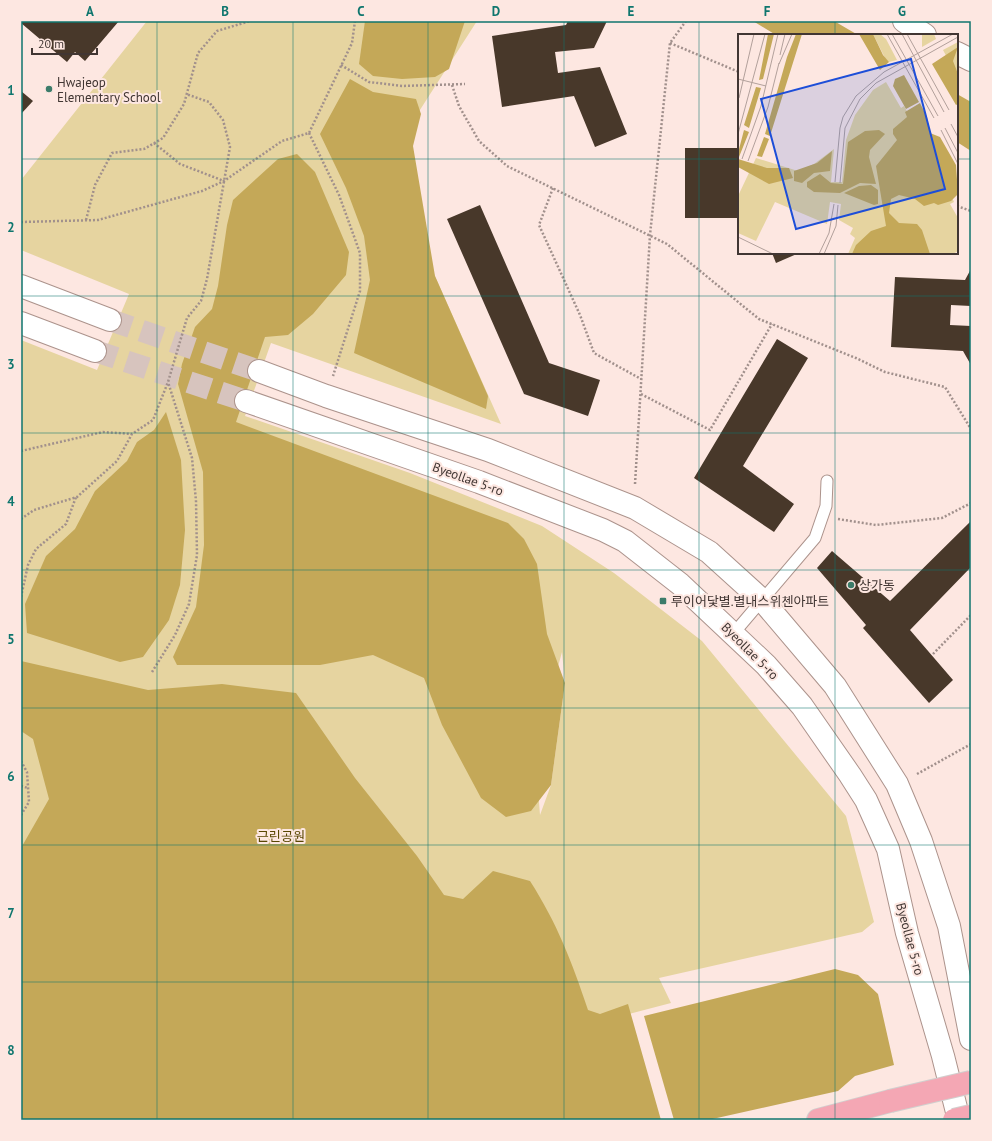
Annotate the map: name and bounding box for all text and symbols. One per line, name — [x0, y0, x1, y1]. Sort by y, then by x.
text: A — [86, 3, 94, 20]
text: B — [221, 3, 229, 20]
text: C — [357, 3, 365, 20]
text: D — [492, 3, 500, 20]
text: E — [628, 3, 635, 20]
text: F — [764, 3, 771, 20]
text: G — [898, 3, 906, 20]
scale bar — [32, 30, 97, 56]
inset map — [738, 34, 958, 254]
text: 20 m — [38, 36, 64, 51]
place label: Hwajeop Elementary School — [57, 74, 161, 106]
text: 1 — [7, 82, 15, 99]
marker: Hwajeop Elementary School — [44, 84, 54, 94]
text: 2 — [7, 219, 15, 236]
text: 3 — [7, 356, 15, 373]
street label: Byeollae 5-ro — [430, 458, 506, 500]
text: 4 — [7, 493, 15, 510]
place label: 상가동 — [859, 577, 895, 594]
marker: 상가동 — [846, 580, 856, 590]
place label: 루이어닻별.별내스위첸아파트 — [671, 593, 829, 610]
marker: 루이어닻별.별내스위첸아파트 — [658, 596, 668, 606]
street label: Byeollae 5-ro — [718, 619, 782, 683]
text: 5 — [7, 631, 15, 648]
text: 6 — [7, 768, 15, 785]
park label: 근린공원 — [257, 828, 305, 845]
street label: Byeollae 5-ro — [892, 901, 928, 977]
text: 7 — [7, 905, 15, 922]
text: 8 — [7, 1042, 15, 1059]

